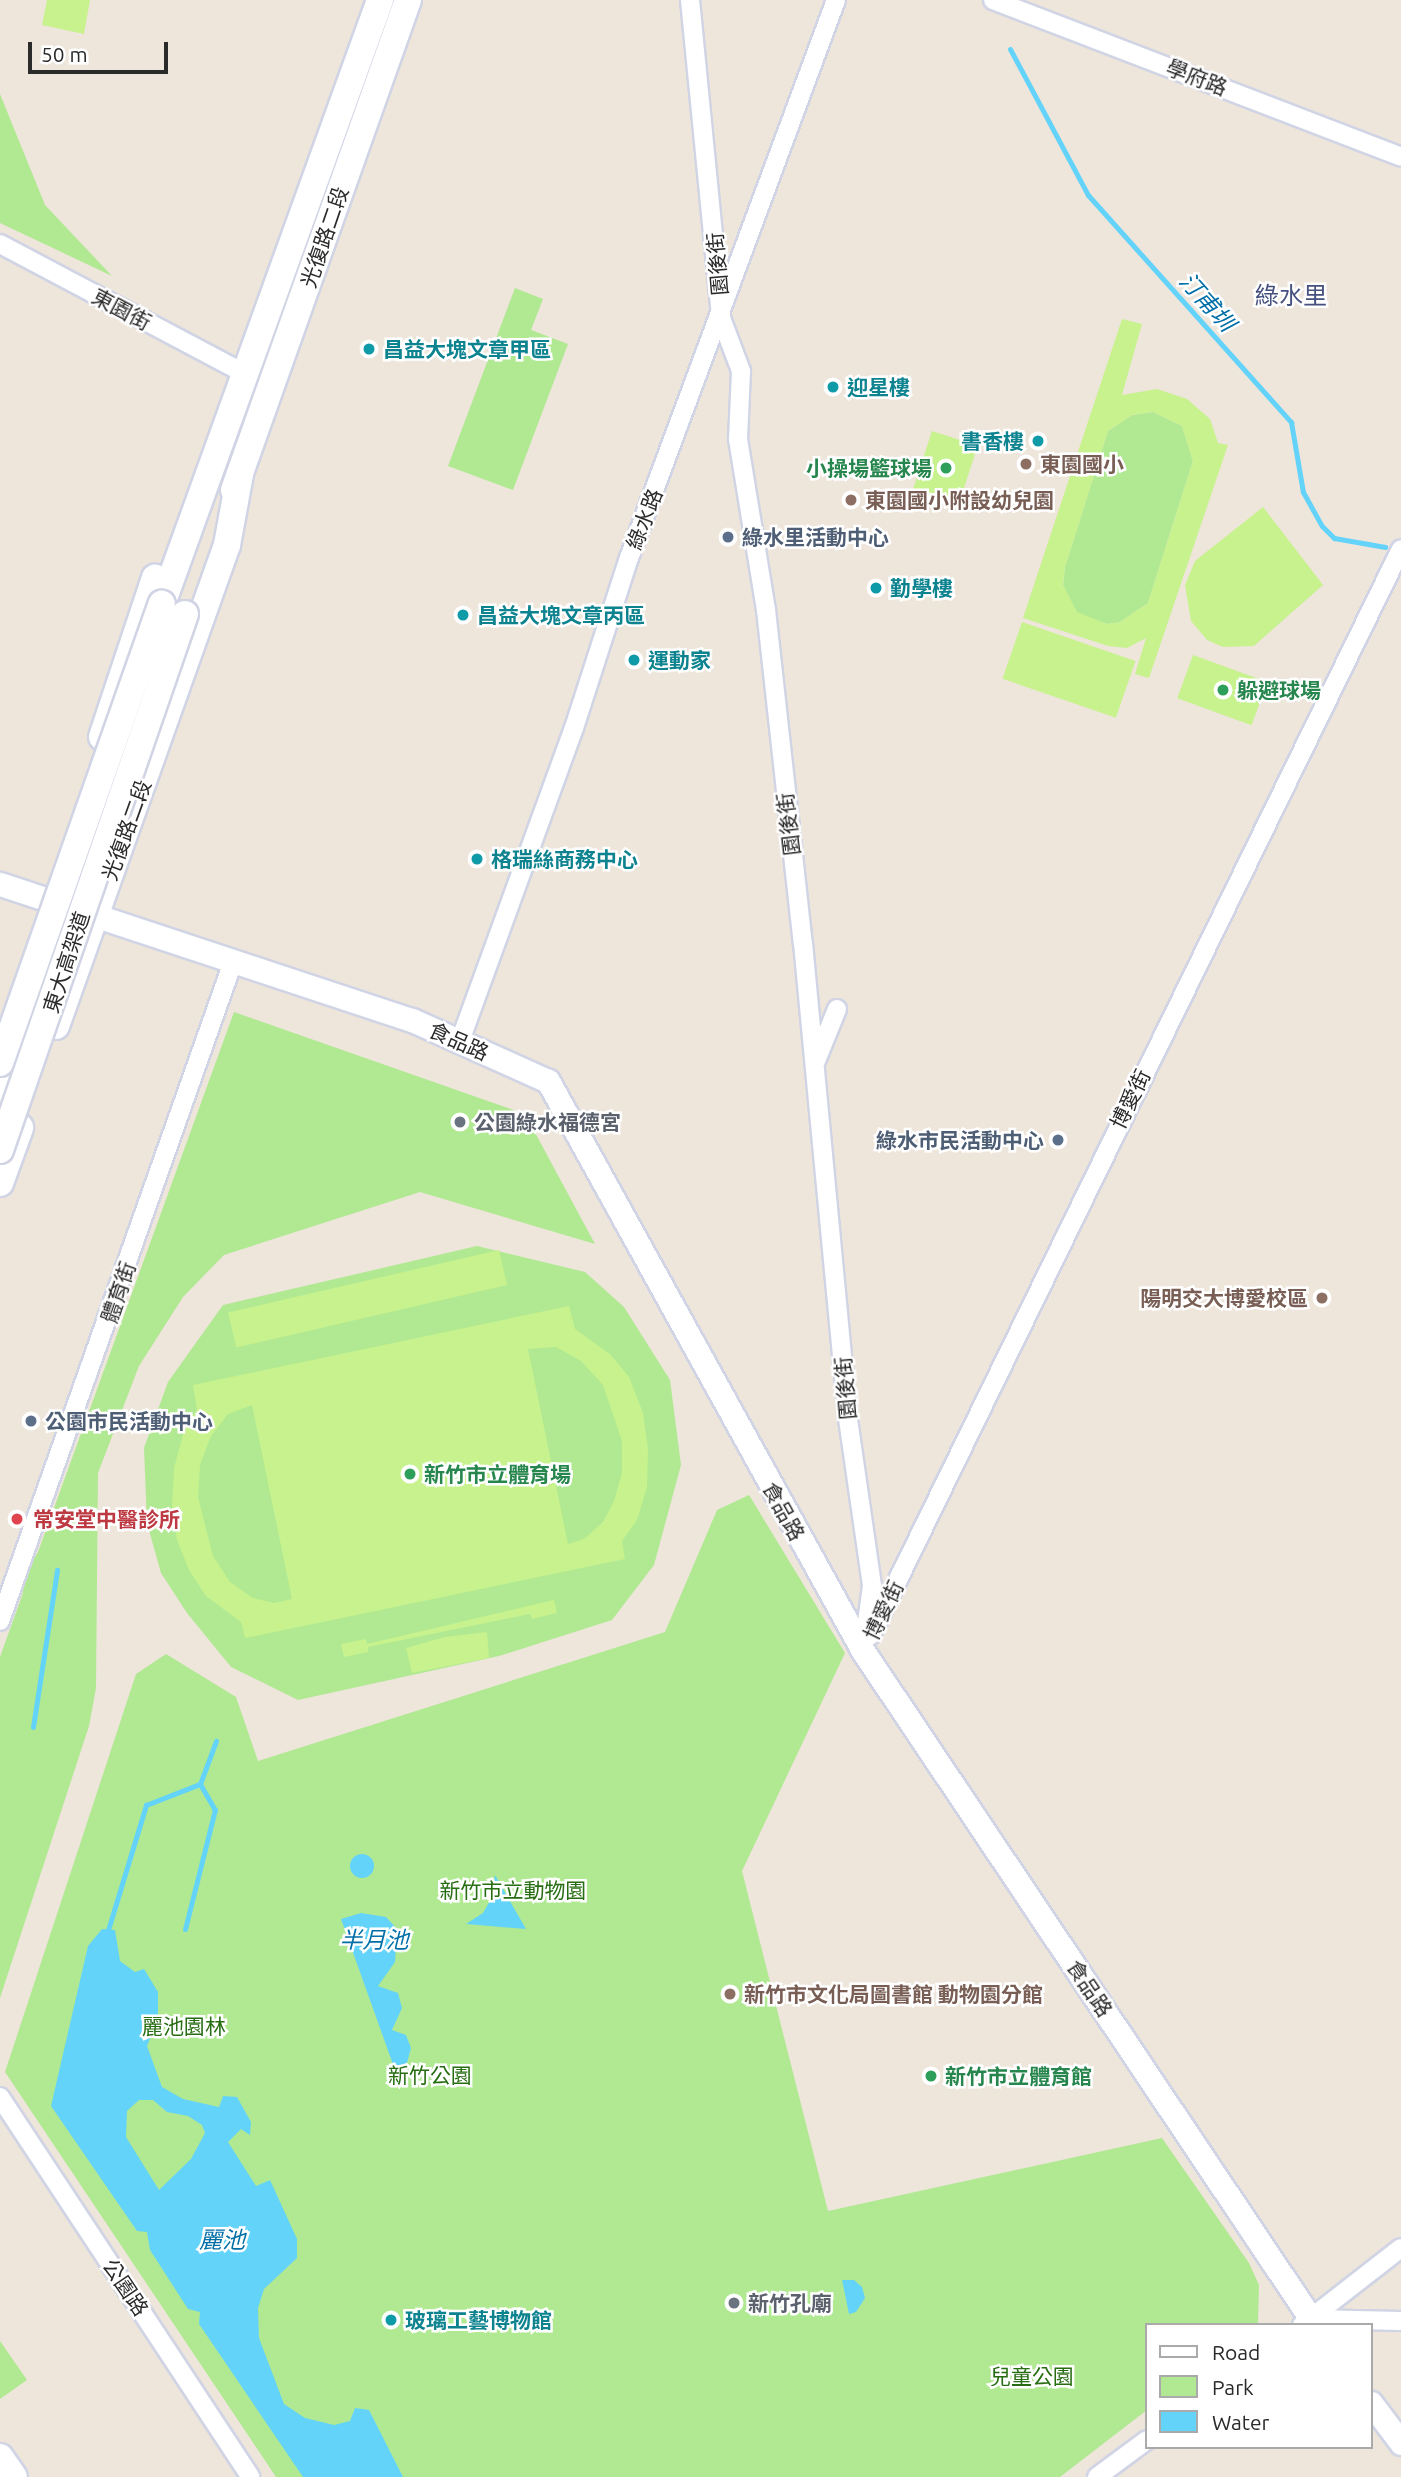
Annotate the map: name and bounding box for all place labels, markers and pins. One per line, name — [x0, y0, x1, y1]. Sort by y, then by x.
place label: 昌益大塊文章甲區 — [383, 336, 551, 362]
marker: 昌益大塊文章甲區 — [361, 341, 377, 357]
place label: 迎星樓 — [847, 374, 910, 400]
marker: 迎星樓 — [825, 379, 841, 395]
place label: 書香樓 — [961, 428, 1024, 454]
marker: 書香樓 — [1030, 433, 1046, 449]
place label: 東園國小 — [1040, 451, 1124, 477]
place label: 小操場籃球場 — [806, 455, 932, 481]
marker: 東園國小 — [1018, 456, 1034, 472]
marker: 小操場籃球場 — [938, 460, 954, 476]
place label: 東園國小附設幼兒園 — [865, 487, 1054, 513]
marker: 東園國小附設幼兒園 — [843, 492, 859, 508]
place label: 綠水里活動中心 — [742, 524, 889, 550]
marker: 綠水里活動中心 — [720, 529, 736, 545]
place label: 勤學樓 — [890, 575, 953, 601]
marker: 勤學樓 — [868, 580, 884, 596]
place label: 昌益大塊文章丙區 — [477, 602, 645, 628]
marker: 昌益大塊文章丙區 — [455, 607, 471, 623]
place label: 運動家 — [648, 647, 711, 673]
marker: 運動家 — [626, 652, 642, 668]
place label: 躲避球場 — [1237, 677, 1321, 703]
marker: 躲避球場 — [1215, 682, 1231, 698]
place label: 格瑞絲商務中心 — [491, 846, 638, 872]
marker: 格瑞絲商務中心 — [469, 851, 485, 867]
place label: 公園綠水福德宮 — [474, 1109, 621, 1135]
marker: 公園綠水福德宮 — [452, 1114, 468, 1130]
place label: 綠水市民活動中心 — [876, 1127, 1044, 1153]
marker: 綠水市民活動中心 — [1050, 1132, 1066, 1148]
place label: 陽明交大博愛校區 — [1140, 1285, 1308, 1311]
marker: 陽明交大博愛校區 — [1314, 1290, 1330, 1306]
place label: 公園市民活動中心 — [45, 1408, 213, 1434]
marker: 公園市民活動中心 — [23, 1413, 39, 1429]
place label: 新竹市立體育場 — [424, 1461, 571, 1487]
marker: 新竹市立體育場 — [402, 1466, 418, 1482]
place label: 常安堂中醫診所 — [33, 1506, 180, 1532]
marker: 常安堂中醫診所 — [7, 1509, 27, 1529]
place label: 新竹市文化局圖書館 動物園分館 — [744, 1981, 1043, 2007]
marker: 新竹市文化局圖書館 動物園分館 — [722, 1986, 738, 2002]
place label: 新竹市立體育館 — [945, 2063, 1092, 2089]
marker: 新竹市立體育館 — [923, 2068, 939, 2084]
place label: 新竹孔廟 — [748, 2290, 832, 2316]
marker: 新竹孔廟 — [726, 2295, 742, 2311]
place label: 玻璃工藝博物館 — [405, 2307, 552, 2333]
marker: 玻璃工藝博物館 — [383, 2312, 399, 2328]

